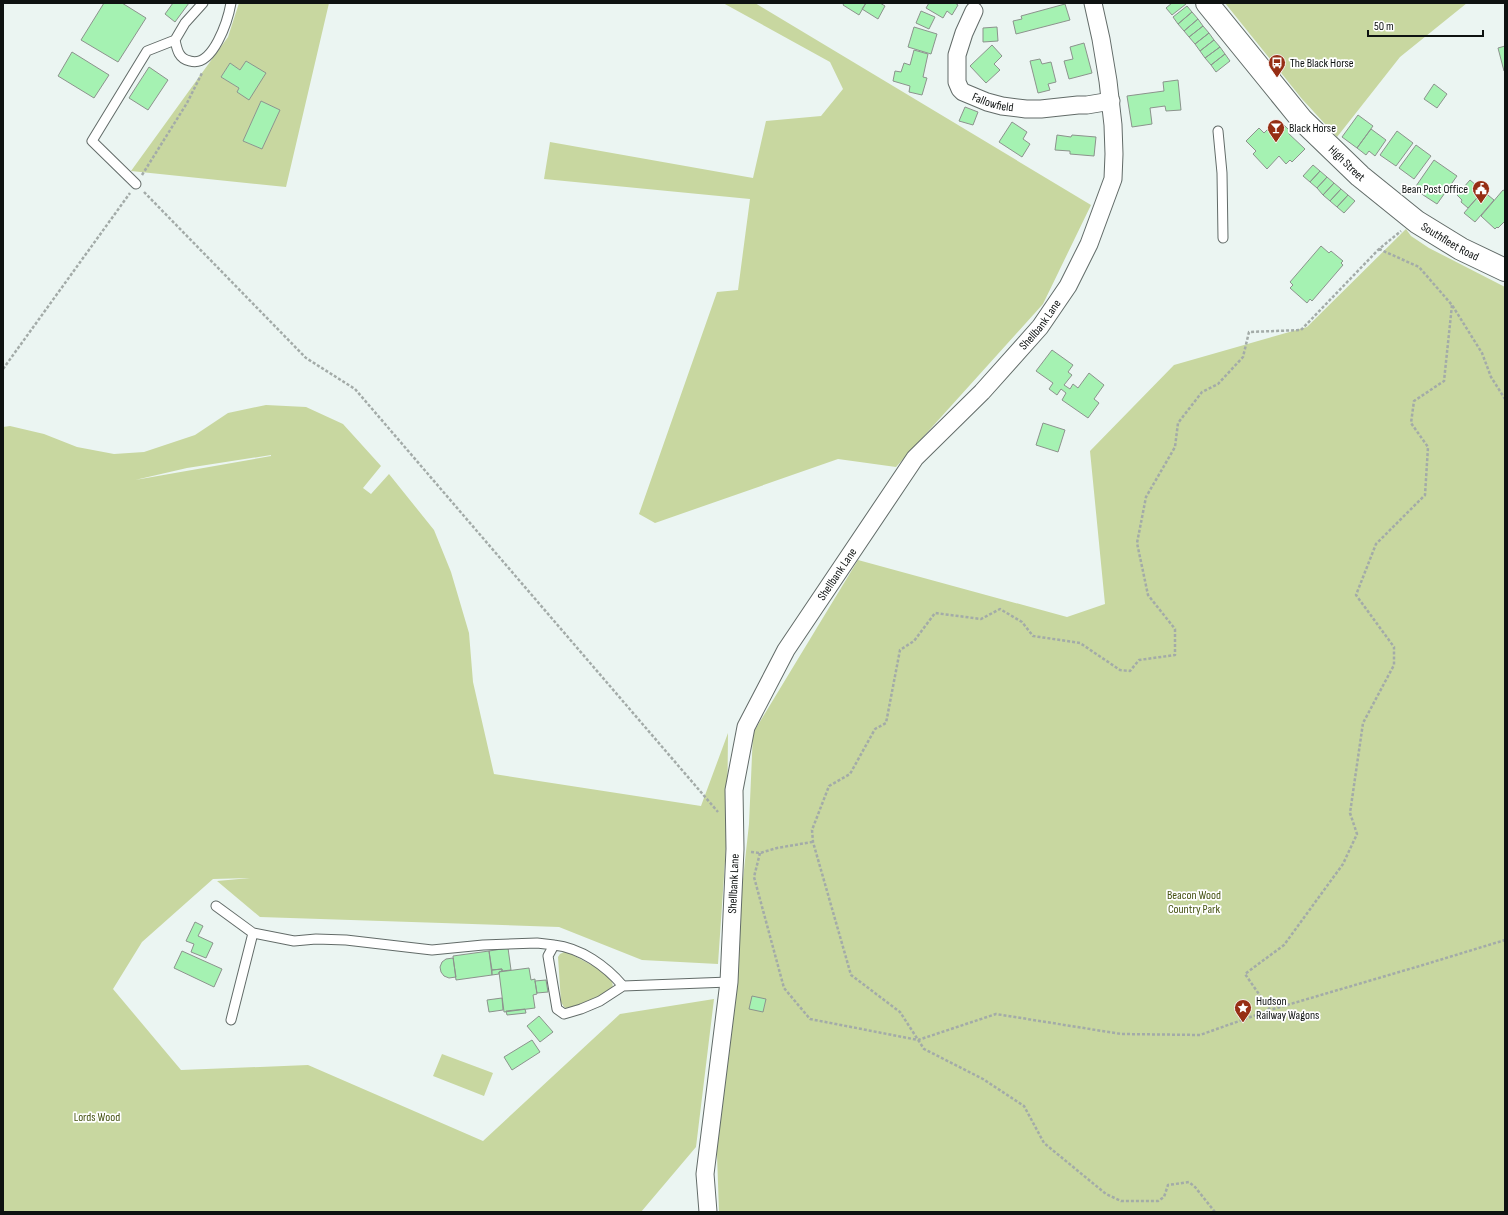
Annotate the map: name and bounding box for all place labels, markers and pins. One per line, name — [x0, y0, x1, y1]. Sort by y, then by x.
bus stop icon: The Black Horse — [1267, 53, 1287, 78]
place label: The Black Horse — [1290, 56, 1354, 71]
bar icon: Black Horse — [1266, 118, 1286, 143]
place label: Black Horse — [1289, 121, 1336, 136]
public building icon: Bean Post Office — [1471, 179, 1491, 204]
place label: Bean Post Office — [1402, 182, 1468, 197]
place label: Hudson Railway Wagons — [1256, 994, 1319, 1023]
place icon: Hudson Railway Wagons — [1233, 998, 1253, 1023]

